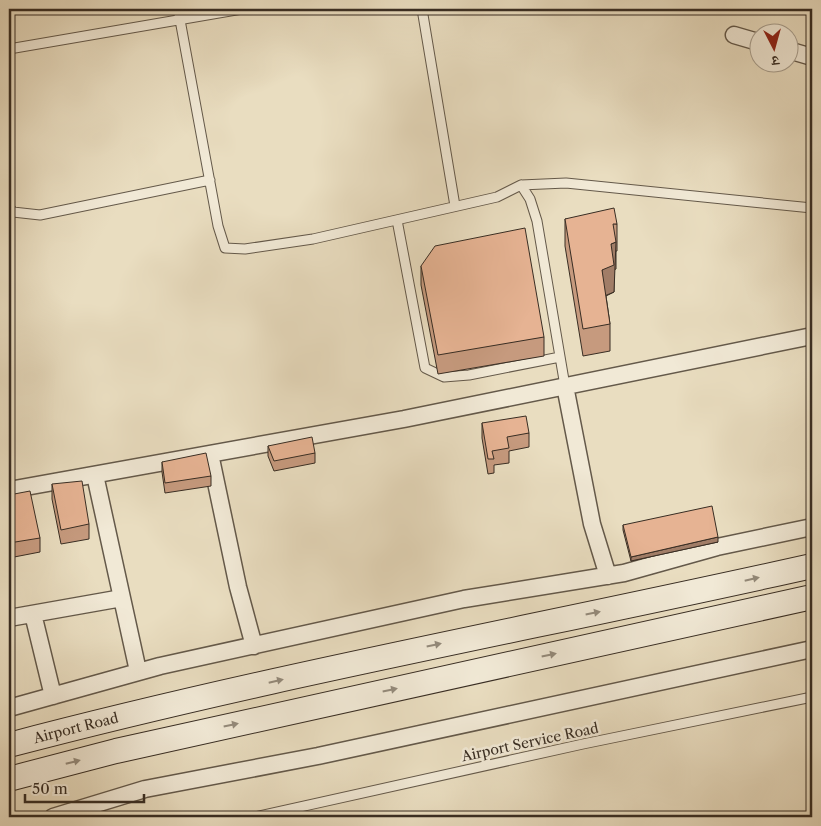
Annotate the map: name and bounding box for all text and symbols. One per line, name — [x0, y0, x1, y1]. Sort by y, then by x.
north arrow — [748, 22, 798, 72]
text: उ — [770, 52, 781, 70]
one-way arrow — [745, 575, 760, 583]
one-way arrow — [586, 609, 601, 617]
one-way arrow — [426, 641, 442, 649]
one-way arrow — [541, 651, 556, 659]
one-way arrow — [268, 677, 283, 685]
one-way arrow — [382, 686, 397, 694]
street label: Airport Road — [30, 709, 121, 748]
street label: Airport Service Road — [459, 719, 601, 766]
one-way arrow — [224, 721, 240, 729]
one-way arrow — [65, 758, 80, 766]
scale bar — [25, 771, 144, 803]
text: 50 m — [32, 779, 68, 798]

